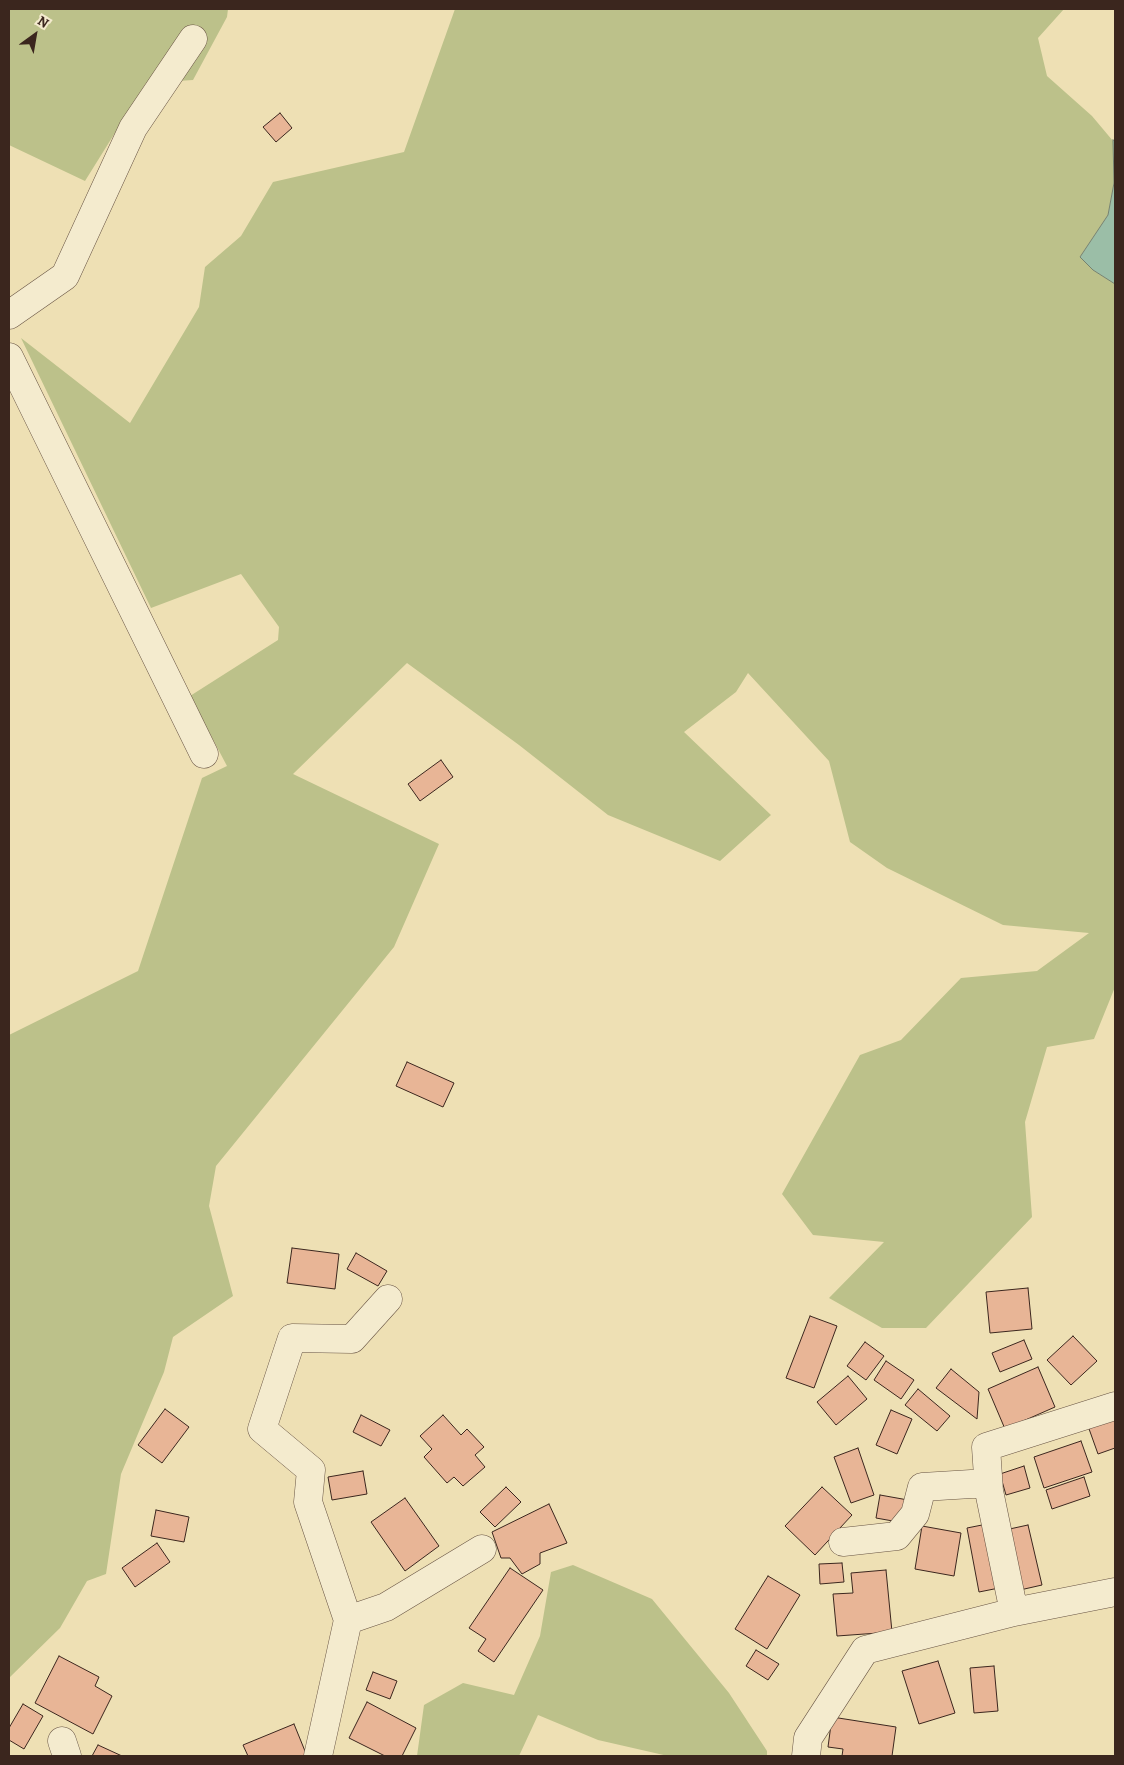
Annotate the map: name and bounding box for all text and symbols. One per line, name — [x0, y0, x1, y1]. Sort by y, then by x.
north arrow — [10, 10, 60, 60]
text: N — [34, 11, 53, 33]

